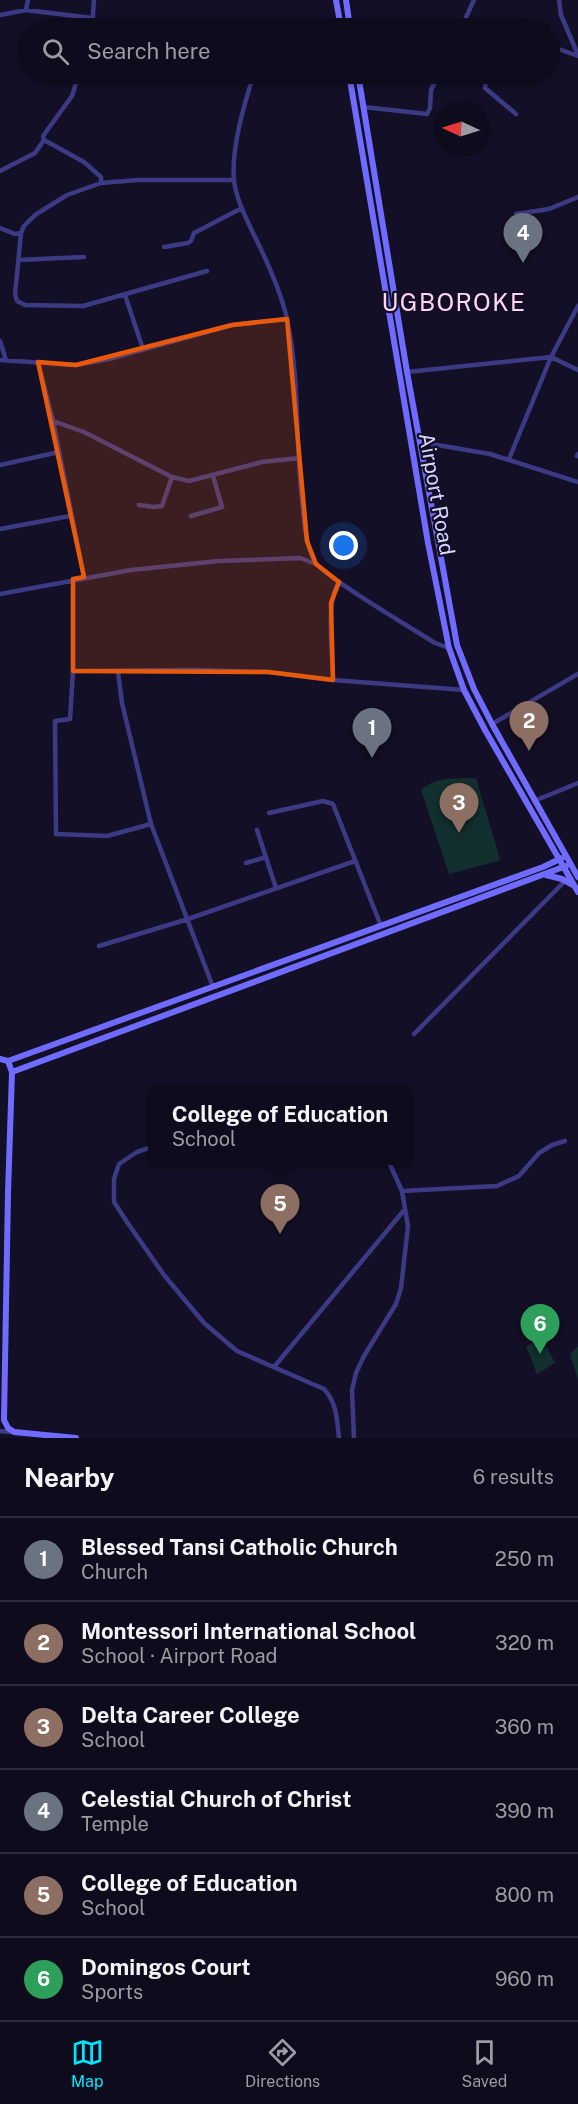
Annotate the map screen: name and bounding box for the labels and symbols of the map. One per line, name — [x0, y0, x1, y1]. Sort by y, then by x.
north arrow — [434, 102, 488, 156]
pin: 4 — [504, 214, 542, 263]
district label: UGBOROKE — [382, 288, 526, 316]
street label: Airport Road — [414, 431, 460, 557]
your location — [329, 531, 358, 560]
pin: 2 — [510, 702, 548, 751]
pin: 1 — [352, 708, 392, 758]
pin: 3 — [440, 784, 478, 833]
pin: 5 — [260, 1184, 300, 1234]
pin: 6 — [520, 1304, 560, 1354]

